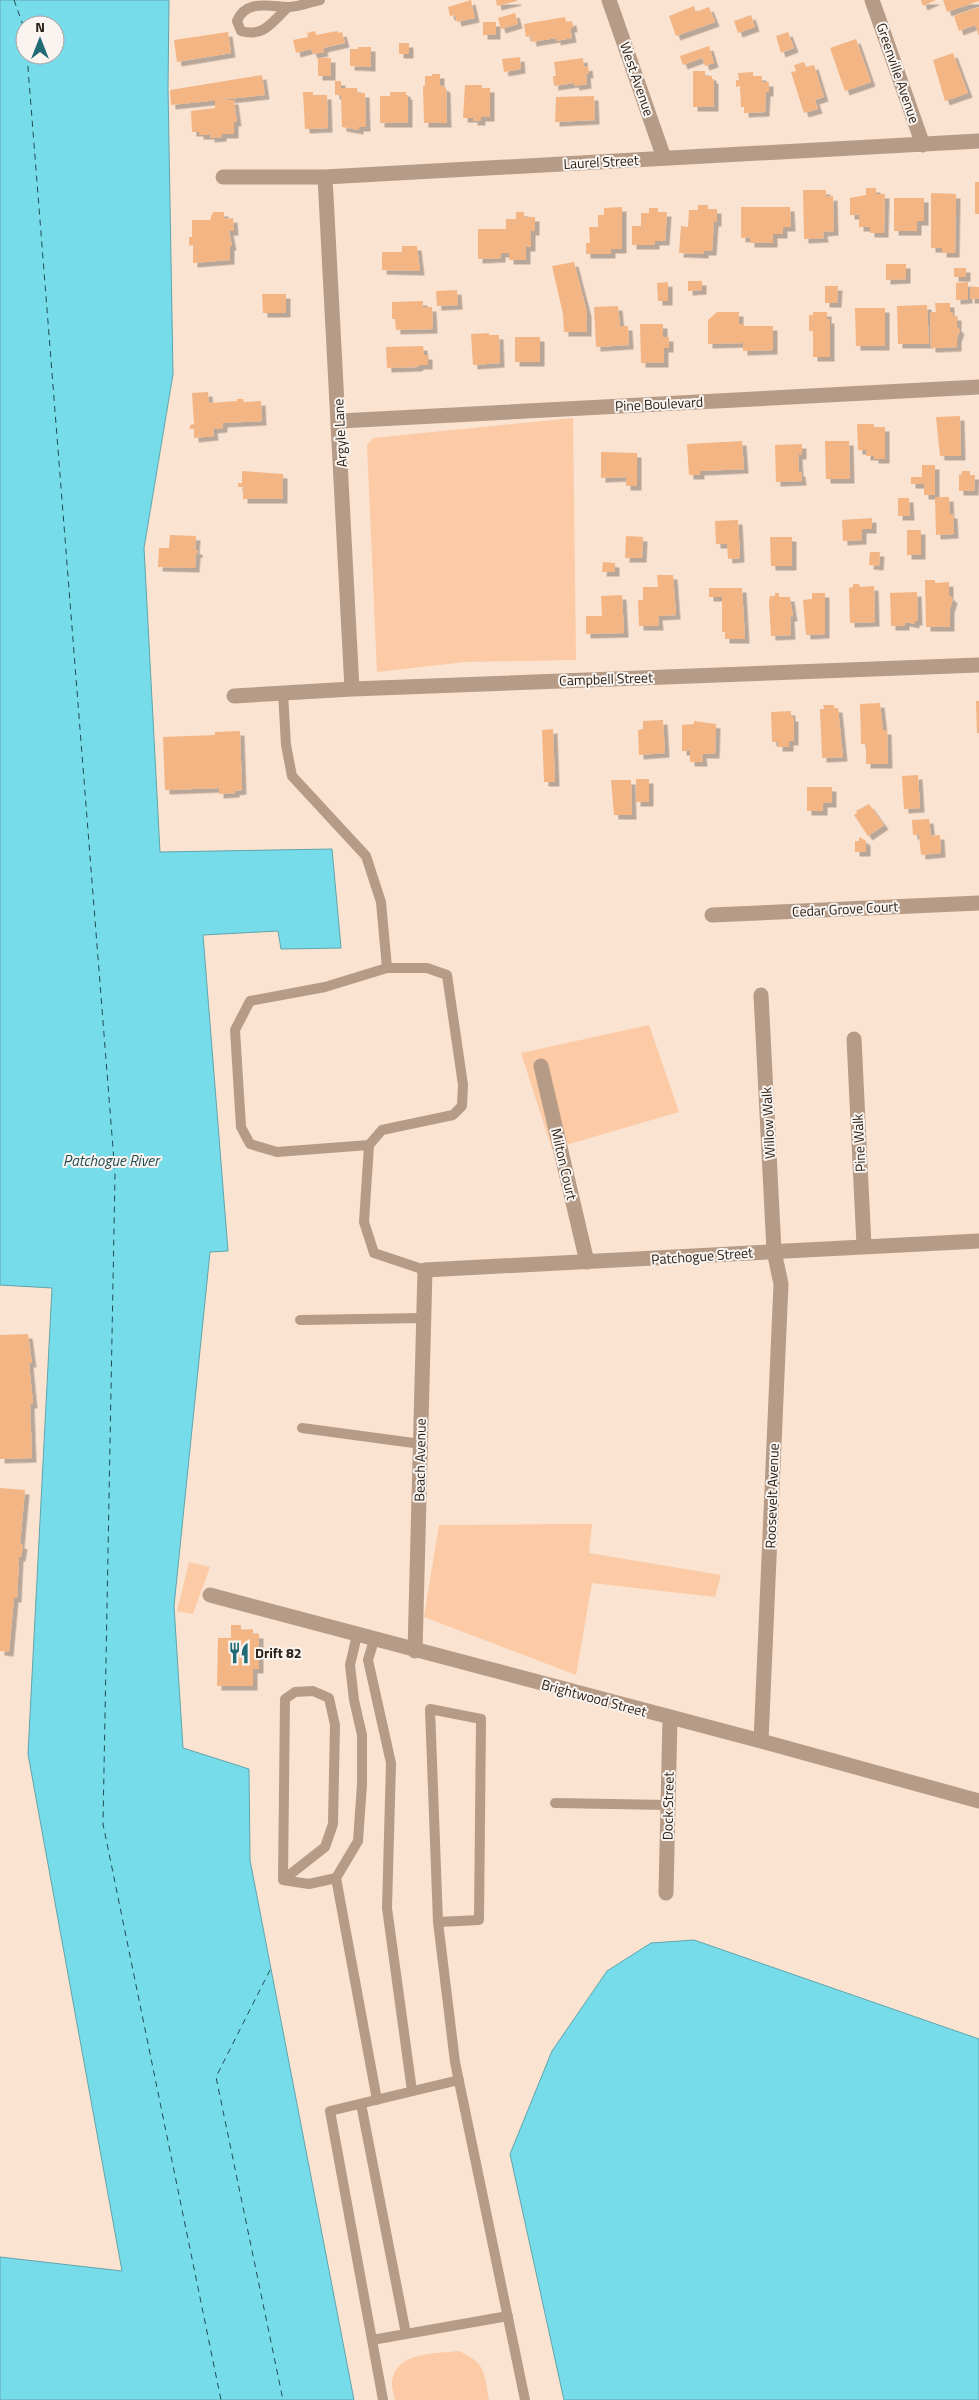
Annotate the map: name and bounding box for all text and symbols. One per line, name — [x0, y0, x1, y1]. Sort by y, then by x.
north arrow — [15, 15, 65, 65]
text: N — [35, 16, 45, 37]
street label: Greenville Avenue — [871, 20, 926, 126]
street label: West Avenue — [615, 39, 660, 119]
street label: Laurel Street — [563, 149, 639, 174]
street label: Pine Boulevard — [614, 391, 704, 416]
street label: Argyle Lane — [327, 398, 352, 468]
street label: Campbell Street — [559, 666, 653, 691]
street label: Cedar Grove Court — [791, 895, 899, 922]
street label: Willow Walk — [755, 1086, 780, 1160]
street label: Pine Walk — [846, 1113, 871, 1173]
street label: Milton Court — [546, 1126, 583, 1202]
water label: Patchogue River — [63, 1149, 161, 1172]
street label: Patchogue Street — [650, 1241, 754, 1270]
street label: Beach Avenue — [408, 1418, 431, 1502]
street label: Roosevelt Avenue — [759, 1443, 784, 1549]
restaurant icon: Drift 82 — [226, 1640, 252, 1666]
place label: Drift 82 — [255, 1642, 302, 1663]
street label: Brightwood Street — [539, 1673, 649, 1722]
street label: Dock Street — [656, 1772, 679, 1840]

